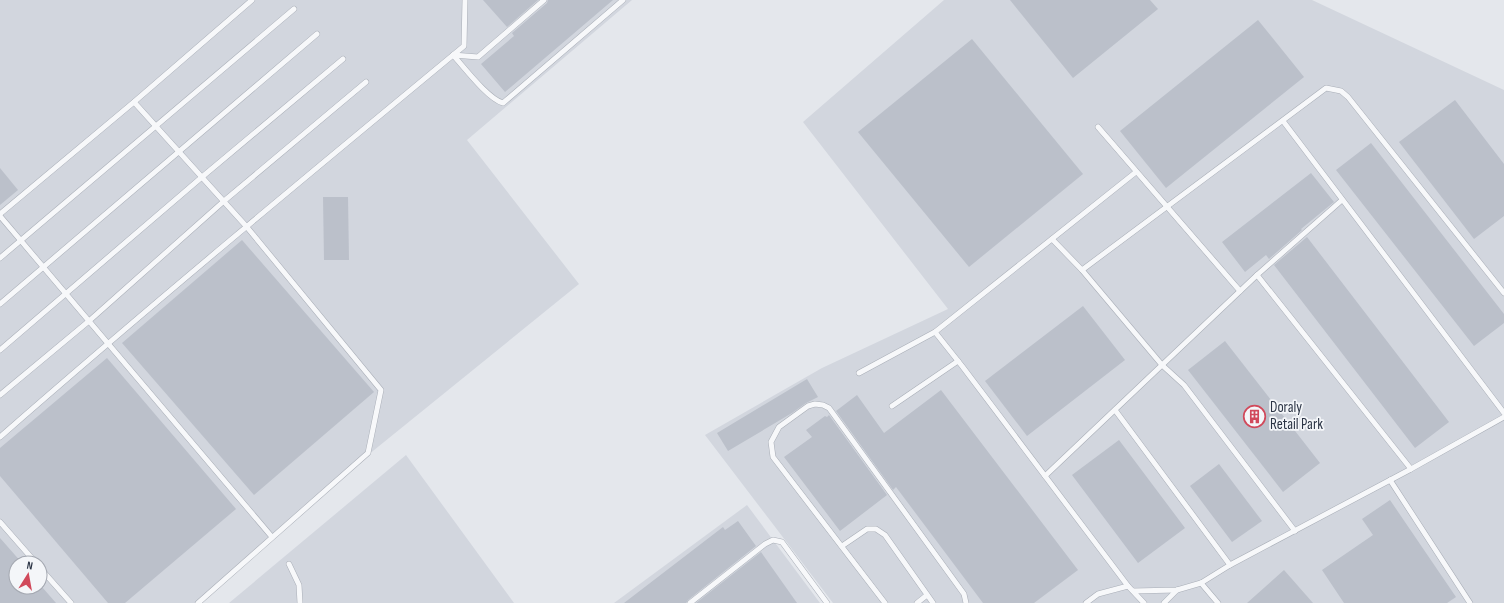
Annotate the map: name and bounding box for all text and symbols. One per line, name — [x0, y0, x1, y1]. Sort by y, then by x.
place label: Doraly Retail Park — [1270, 398, 1323, 434]
building icon: Doraly Retail Park — [1241, 403, 1267, 429]
north arrow — [8, 555, 48, 595]
text: N — [26, 559, 34, 573]

